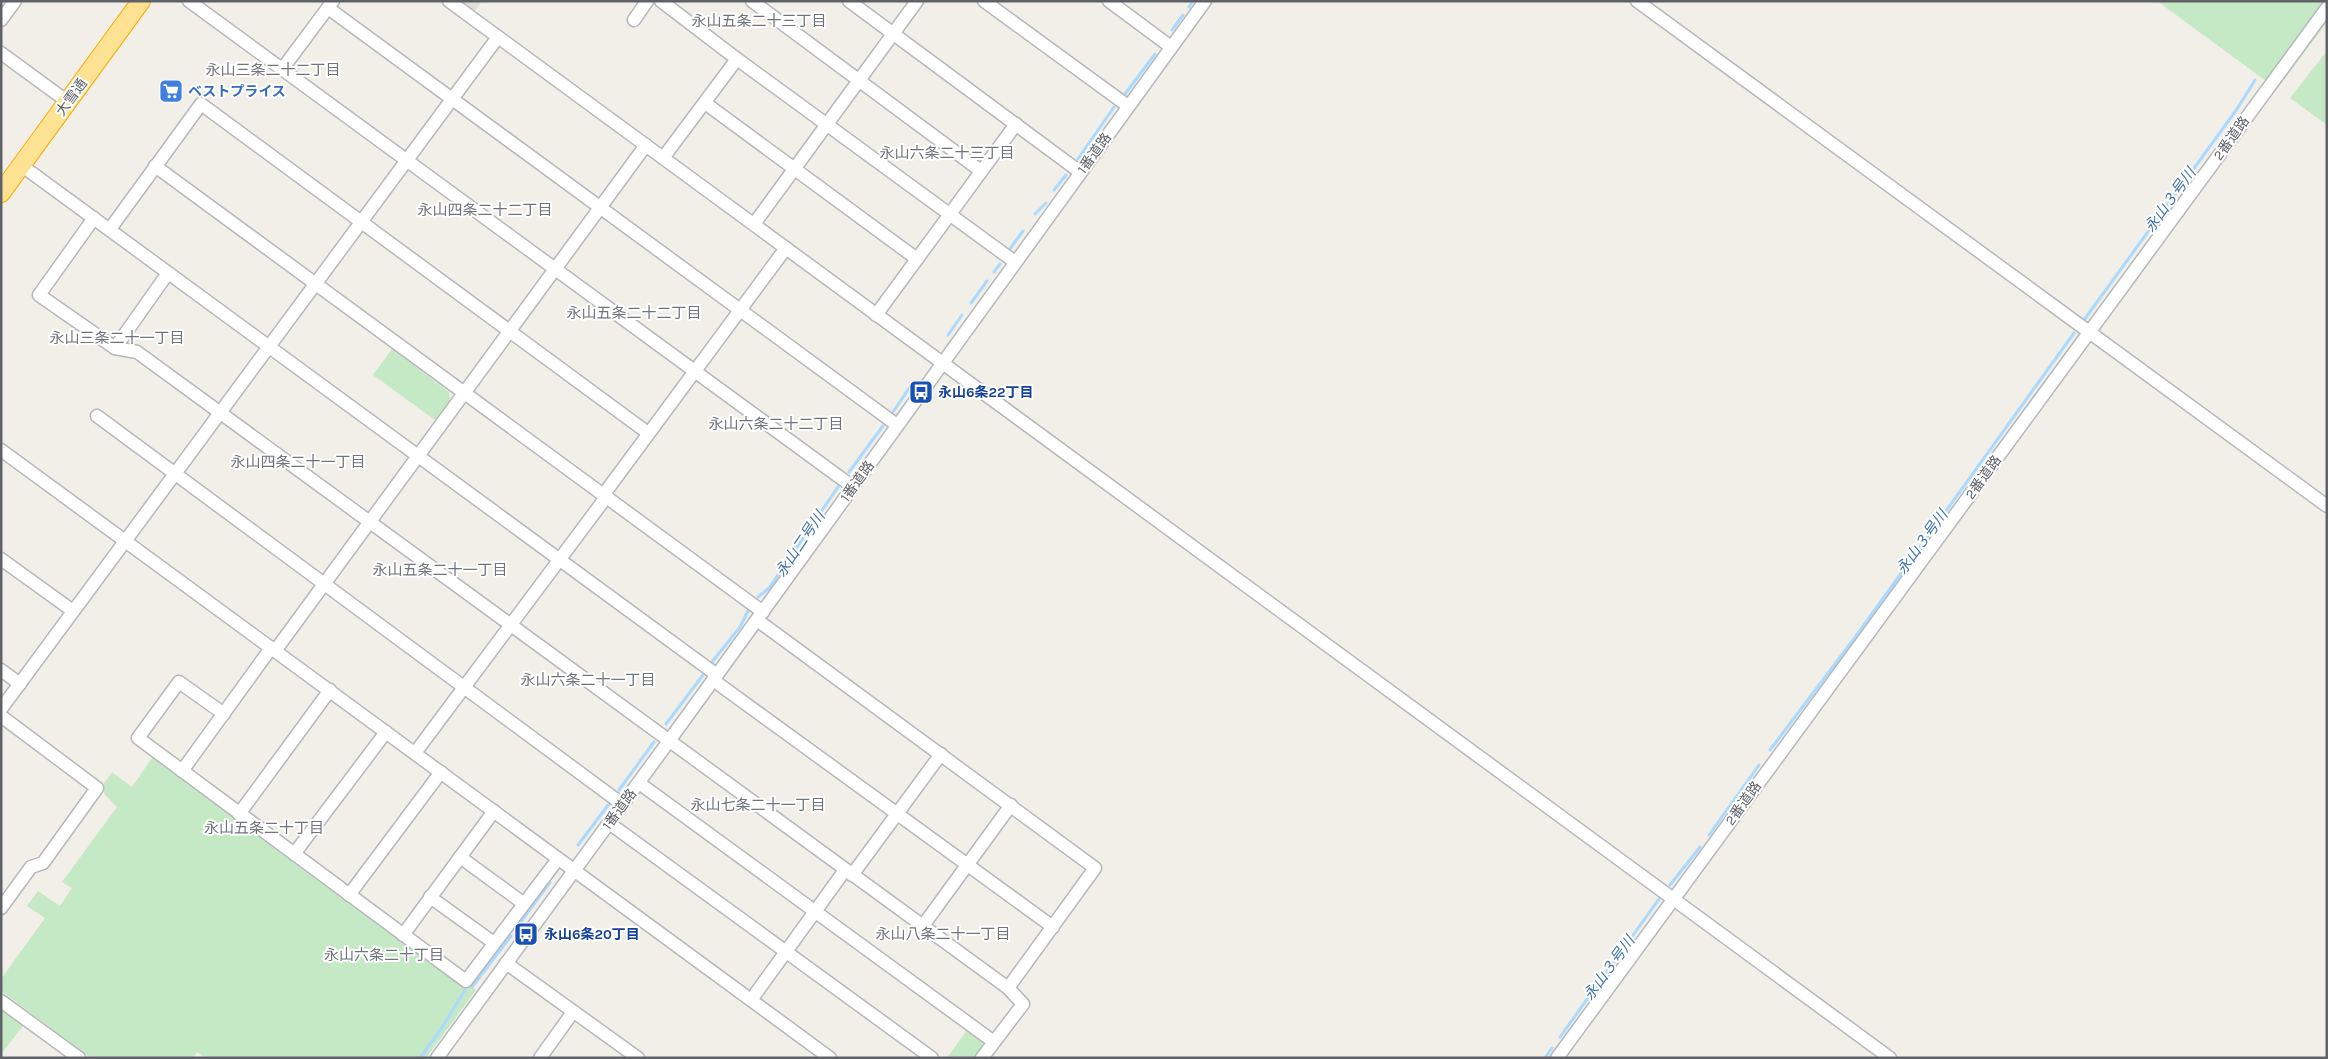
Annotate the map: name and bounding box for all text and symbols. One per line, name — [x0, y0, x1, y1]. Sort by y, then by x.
district label: 永山五条二十三丁目 — [691, 12, 827, 30]
district label: 永山三条二十二丁目 — [205, 61, 341, 79]
street label: 大雪通 — [52, 75, 91, 119]
supermarket icon: ベストプライス — [158, 78, 184, 104]
place label: ベストプライス — [188, 83, 286, 100]
street label: 2番道路 — [2210, 113, 2253, 164]
street label: 1番道路 — [1074, 129, 1115, 177]
district label: 永山六条二十三丁目 — [879, 144, 1015, 162]
water label: 永山３号川 — [2141, 163, 2200, 236]
district label: 永山四条二十二丁目 — [417, 201, 553, 219]
district label: 永山五条二十二丁目 — [566, 304, 702, 322]
district label: 永山三条二十一丁目 — [49, 329, 185, 347]
bus stop icon: 永山6条22丁目 — [908, 379, 934, 405]
place label: 永山6条22丁目 — [938, 384, 1033, 401]
district label: 永山六条二十二丁目 — [708, 415, 844, 433]
street label: 2番道路 — [1962, 452, 2005, 503]
district label: 永山四条二十一丁目 — [230, 453, 366, 471]
street label: 1番道路 — [837, 457, 878, 505]
water label: 永山３号川 — [1893, 505, 1952, 578]
water label: 永山二号川 — [772, 506, 830, 580]
district label: 永山五条二十一丁目 — [372, 561, 508, 579]
district label: 永山六条二十一丁目 — [520, 671, 656, 689]
street label: 2番道路 — [1722, 778, 1765, 829]
street label: 1番道路 — [599, 786, 640, 833]
district label: 永山七条二十一丁目 — [690, 796, 826, 814]
district label: 永山五条二十丁目 — [204, 819, 324, 837]
bus stop icon: 永山6条20丁目 — [513, 921, 539, 947]
district label: 永山八条二十一丁目 — [875, 925, 1011, 943]
place label: 永山6条20丁目 — [544, 926, 640, 943]
water label: 永山３号川 — [1580, 931, 1639, 1004]
district label: 永山六条二十丁目 — [324, 946, 444, 964]

